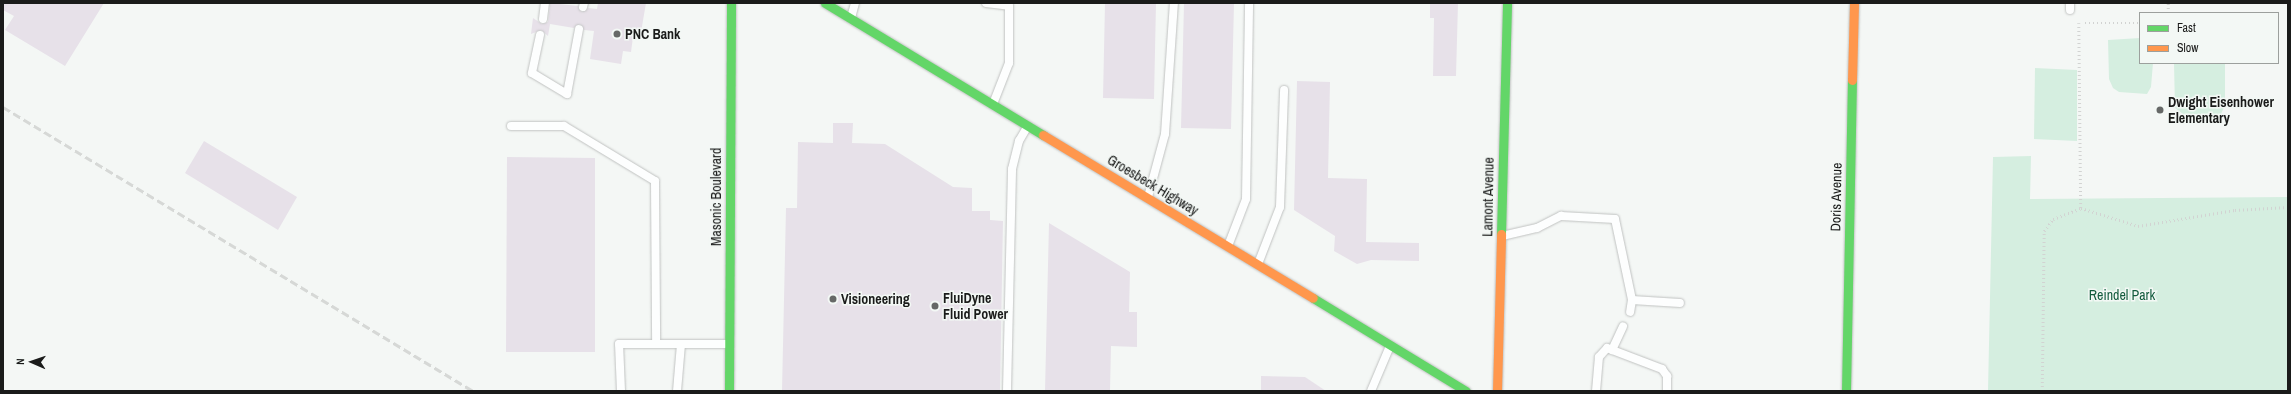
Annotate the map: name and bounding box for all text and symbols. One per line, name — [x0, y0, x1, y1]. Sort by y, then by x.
legend — [2139, 12, 2279, 64]
text: Fast — [2177, 20, 2196, 36]
place label: PNC Bank — [625, 26, 680, 42]
marker: PNC Bank — [612, 29, 622, 39]
text: Slow — [2177, 40, 2198, 56]
place label: Dwight Eisenhower Elementary — [2168, 94, 2274, 126]
marker: Dwight Eisenhower Elementary — [2155, 105, 2165, 115]
street label: Masonic Boulevard — [708, 148, 724, 246]
street label: Groesbeck Highway — [1104, 151, 1202, 219]
street label: Lamont Avenue — [1479, 157, 1497, 237]
street label: Doris Avenue — [1827, 162, 1845, 232]
park label: Reindel Park — [2089, 287, 2155, 303]
place label: FluiDyne Fluid Power — [943, 290, 1008, 322]
place label: Visioneering — [841, 291, 910, 307]
marker: Visioneering — [828, 294, 838, 304]
marker: FluiDyne Fluid Power — [930, 301, 940, 311]
north arrow — [12, 342, 52, 382]
text: N — [13, 358, 27, 365]

